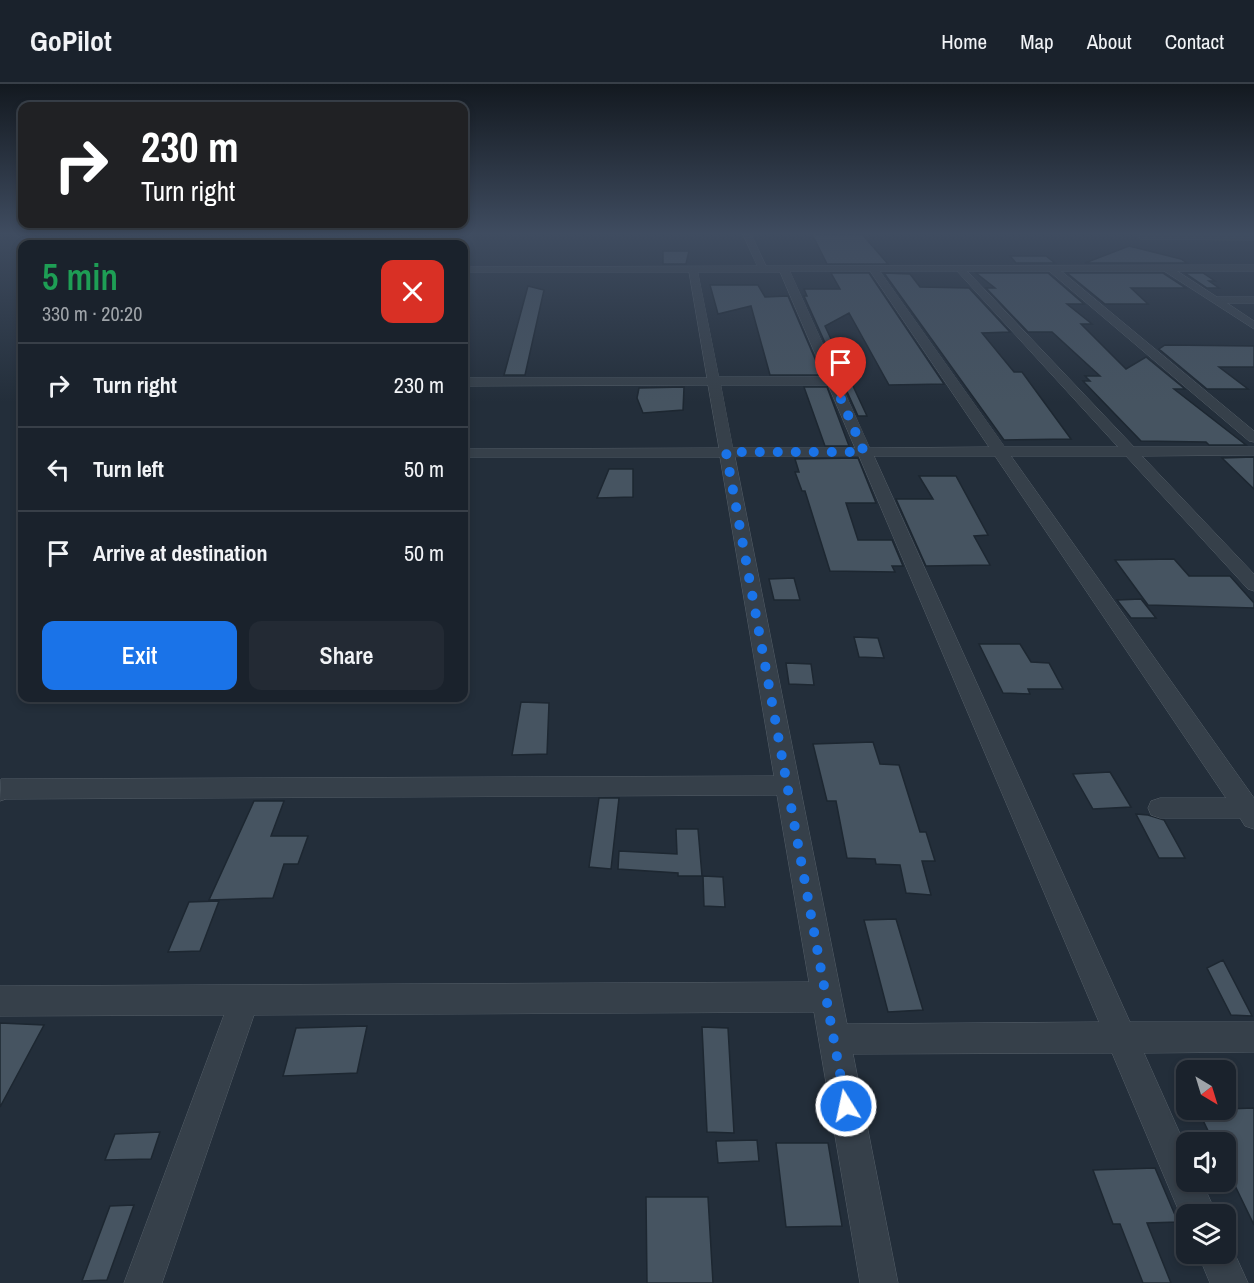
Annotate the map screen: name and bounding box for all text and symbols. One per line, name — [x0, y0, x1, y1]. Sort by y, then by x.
text: GoPilot — [30, 22, 112, 60]
text: Home — [941, 27, 987, 56]
text: Map — [1020, 27, 1054, 56]
text: About — [1087, 27, 1132, 56]
text: Contact — [1165, 27, 1224, 56]
text: 230 m — [141, 119, 239, 175]
icon: right — [42, 126, 120, 204]
text: Turn right — [141, 173, 235, 209]
text: 5 min — [42, 253, 118, 301]
button: close — [381, 260, 444, 323]
text: 330 m · 20:20 — [42, 300, 142, 327]
pin — [815, 337, 866, 399]
icon: arrive — [824, 346, 857, 379]
icon: right — [42, 369, 75, 402]
text: Turn right — [93, 370, 177, 400]
text: 230 m — [394, 370, 444, 400]
icon: left — [42, 453, 75, 486]
text: Turn left — [93, 454, 164, 484]
text: 50 m — [404, 454, 444, 484]
icon: arrive — [42, 537, 75, 570]
text: Arrive at destination — [93, 538, 267, 568]
text: 50 m — [404, 538, 444, 568]
button: Exit — [42, 621, 237, 690]
button: Share — [249, 621, 444, 690]
north arrow — [1176, 1060, 1236, 1120]
map controls — [1176, 1060, 1236, 1264]
position arrow — [814, 1074, 878, 1138]
button: sound — [1176, 1132, 1236, 1192]
button: layers — [1176, 1204, 1236, 1264]

